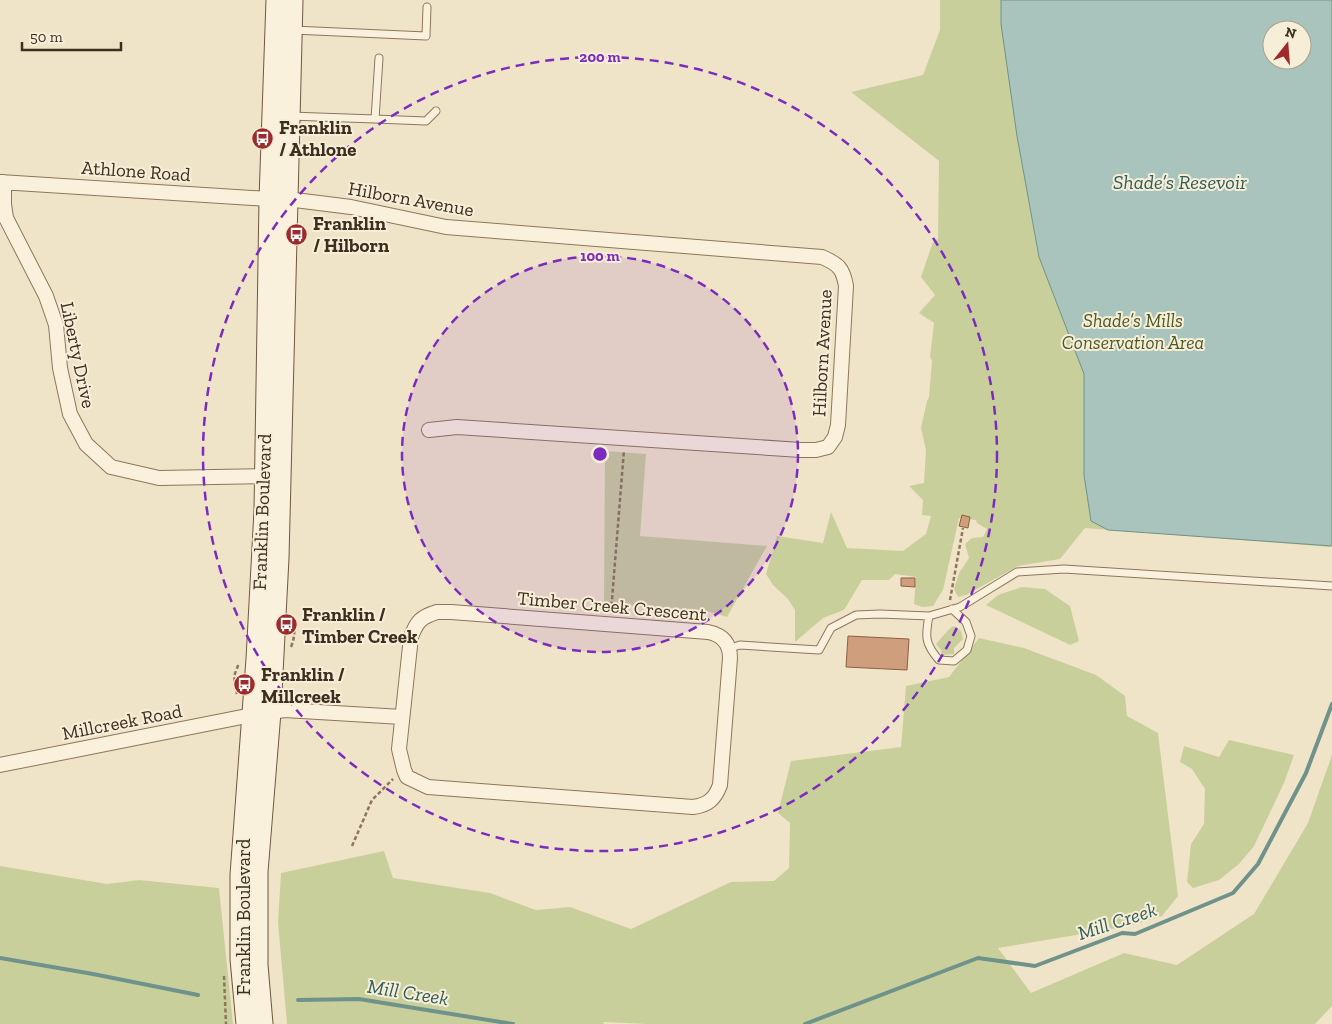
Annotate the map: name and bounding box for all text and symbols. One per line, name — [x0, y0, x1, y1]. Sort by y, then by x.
scale bar — [22, 20, 121, 52]
north arrow — [1262, 20, 1312, 70]
text: N — [1283, 23, 1299, 43]
text: 50 m — [30, 28, 63, 46]
text: 200 m — [579, 48, 621, 66]
place label: Franklin / Athlone — [279, 116, 356, 161]
bus stop icon: Franklin / Athlone — [251, 126, 275, 150]
street label: Athlone Road — [81, 156, 192, 186]
water label: Shade’s Resevoir — [1113, 170, 1247, 194]
street label: Hilborn Avenue — [346, 177, 476, 221]
place label: Franklin / Hilborn — [313, 212, 390, 257]
bus stop icon: Franklin / Hilborn — [285, 222, 309, 246]
text: 100 m — [580, 247, 620, 265]
street label: Hilborn Avenue — [807, 289, 837, 417]
street label: Liberty Drive — [56, 300, 100, 410]
park label: Shade’s Mills Conservation Area — [1062, 309, 1204, 354]
street label: Franklin Boulevard — [248, 433, 276, 591]
centre of rings — [591, 445, 609, 463]
street label: Timber Creek Crescent — [516, 586, 708, 626]
place label: Franklin / Timber Creek — [302, 603, 418, 648]
bus stop icon: Franklin / Timber Creek — [274, 613, 298, 637]
place label: Franklin / Millcreek — [261, 663, 345, 708]
bus stop icon: Franklin / Millcreek — [233, 673, 257, 697]
street label: Millcreek Road — [60, 699, 185, 745]
street label: Franklin Boulevard — [232, 838, 255, 995]
water label: Mill Creek — [1074, 897, 1160, 945]
water label: Mill Creek — [366, 974, 450, 1010]

